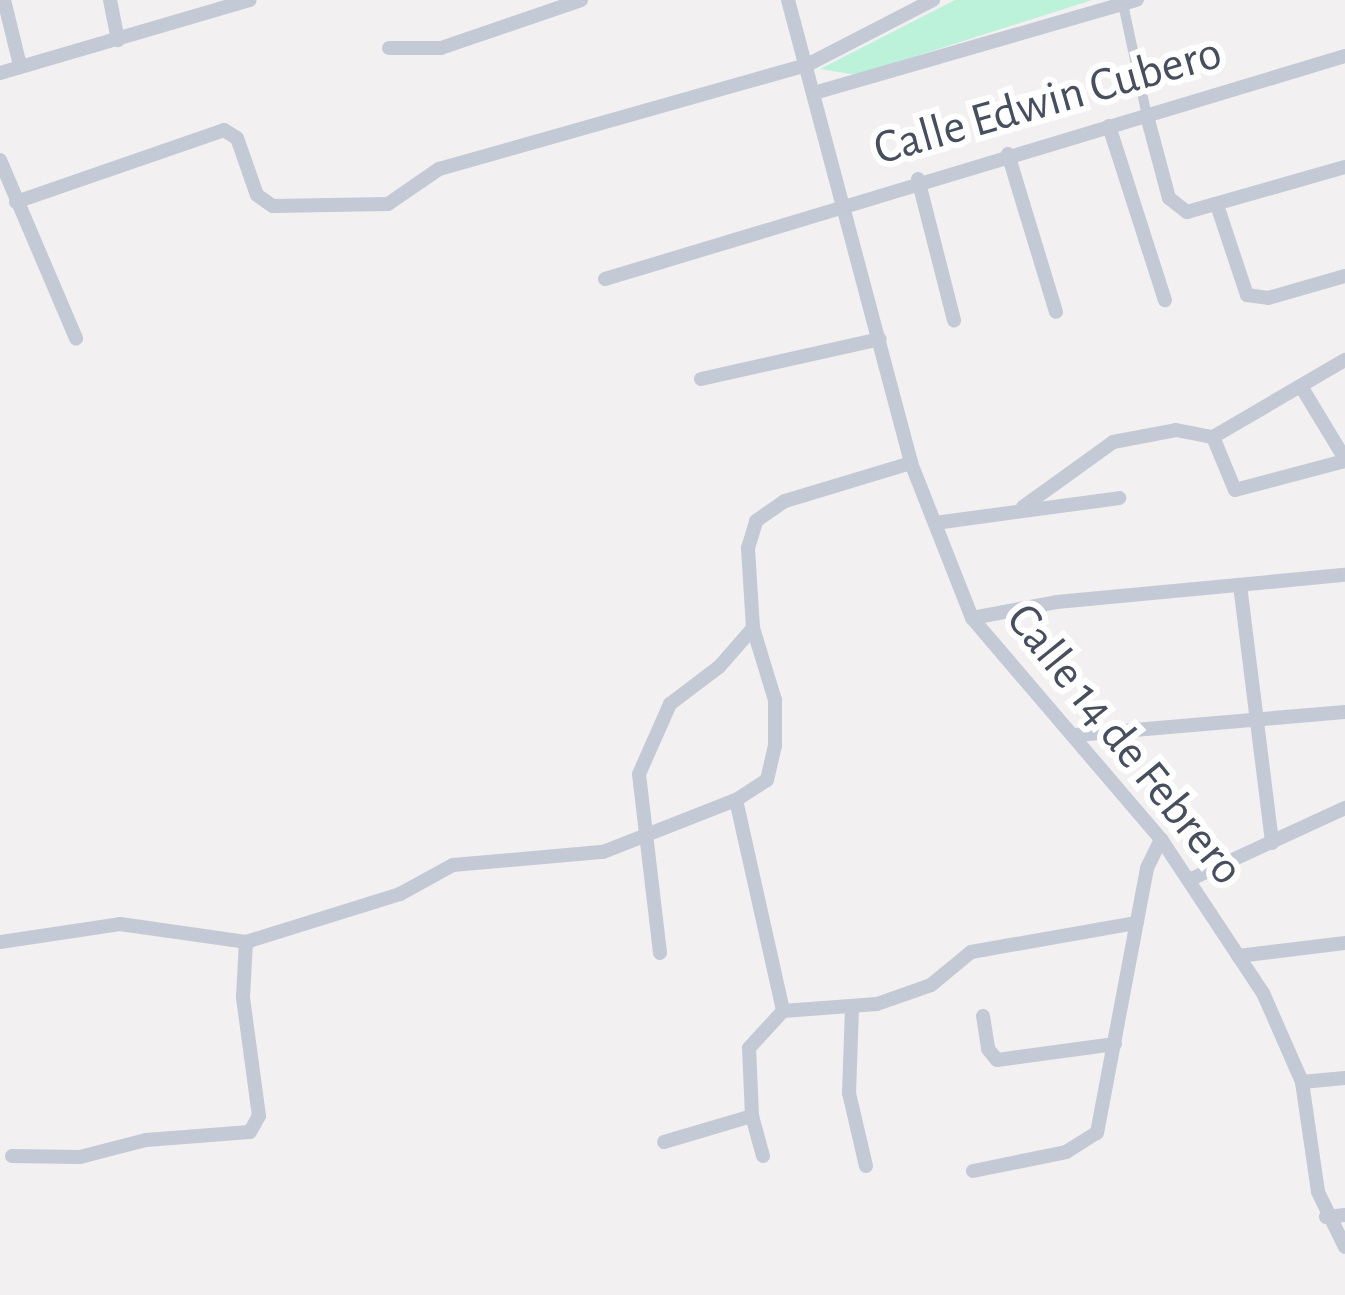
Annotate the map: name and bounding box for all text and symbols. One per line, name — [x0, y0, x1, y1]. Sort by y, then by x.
street label: Calle Edwin Cubero — [868, 25, 1228, 179]
street label: Calle 14 de Febrero — [993, 593, 1255, 897]

